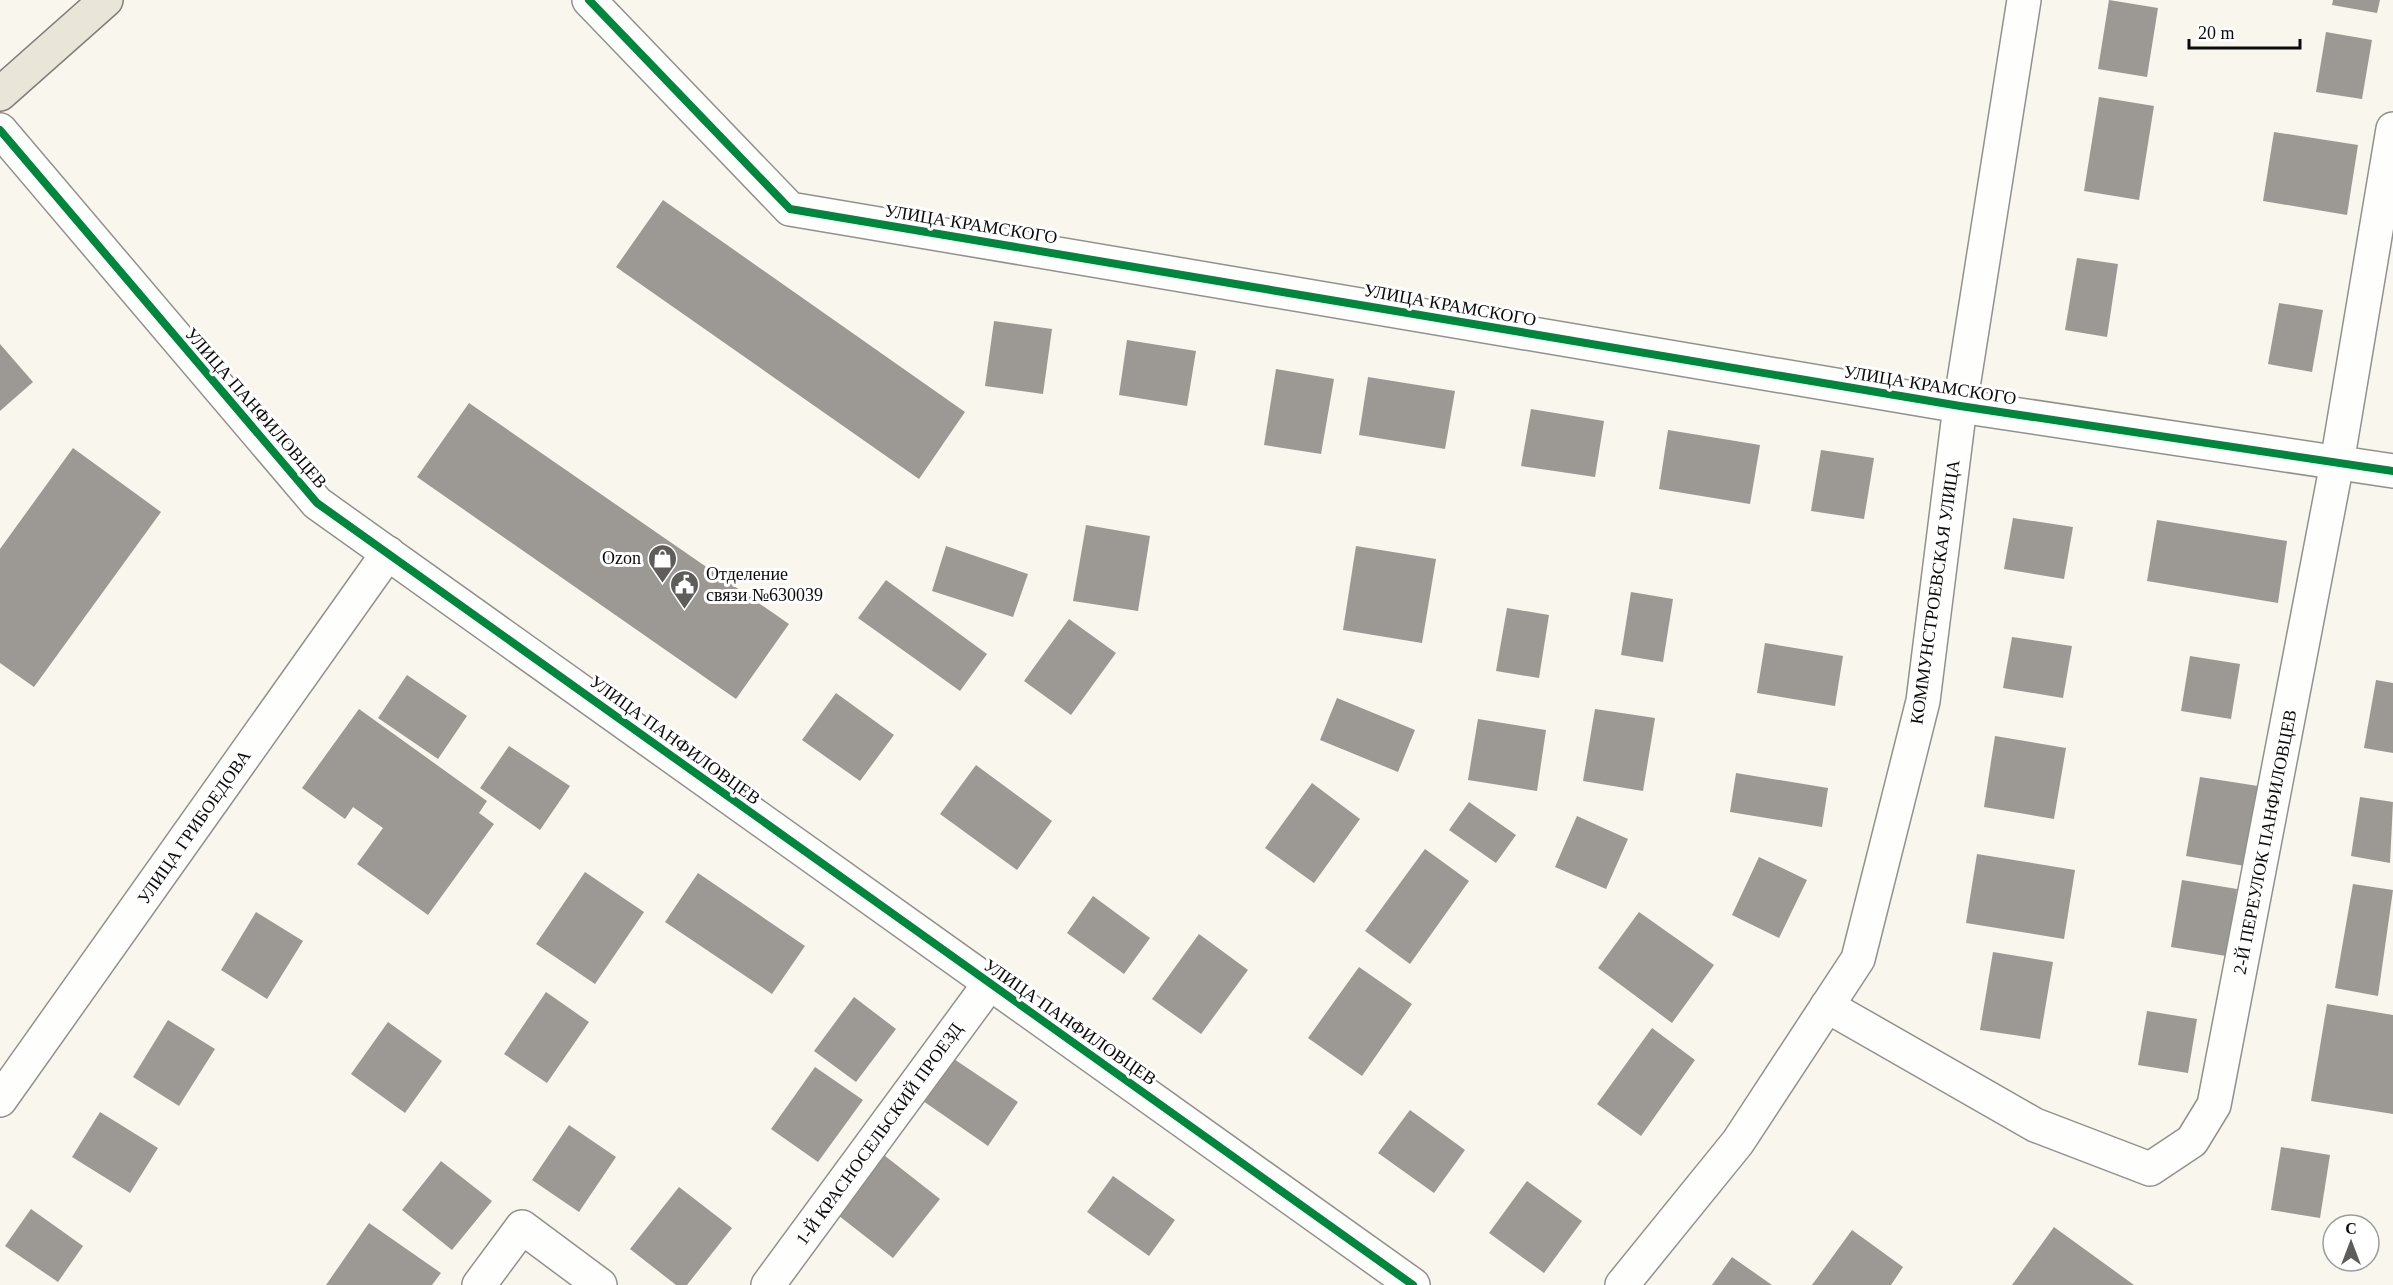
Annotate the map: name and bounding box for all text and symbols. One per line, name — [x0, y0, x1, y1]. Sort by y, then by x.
scale bar — [2189, 12, 2300, 50]
text: 20 m — [2198, 23, 2235, 43]
street label: УЛИЦА КРАМСКОГО — [883, 200, 1059, 248]
street label: УЛИЦА КРАМСКОГО — [1362, 280, 1538, 330]
street label: УЛИЦА ПАНФИЛОВЦЕВ — [181, 324, 331, 492]
street label: УЛИЦА КРАМСКОГО — [1842, 361, 2018, 409]
street label: КОММУНСТРОЕВСКАЯ УЛИЦА — [1907, 458, 1963, 726]
shop icon: Ozon — [646, 542, 678, 584]
place label: Ozon — [602, 548, 641, 568]
place label: Отделение связи №630039 — [706, 564, 823, 605]
public building icon: Отделение связи №630039 — [669, 568, 701, 610]
street label: УЛИЦА ПАНФИЛОВЦЕВ — [586, 671, 764, 809]
street label: 2-Й ПЕРЕУЛОК ПАНФИЛОВЦЕВ — [2229, 708, 2301, 976]
street label: УЛИЦА ГРИБОЕДОВА — [133, 746, 255, 908]
street label: УЛИЦА ПАНФИЛОВЦЕВ — [980, 955, 1160, 1089]
street label: 1-Й КРАСНОСЕЛЬСКИЙ ПРОЕЗД — [792, 1019, 966, 1249]
north arrow — [2321, 1213, 2381, 1273]
text: С — [2345, 1220, 2357, 1237]

